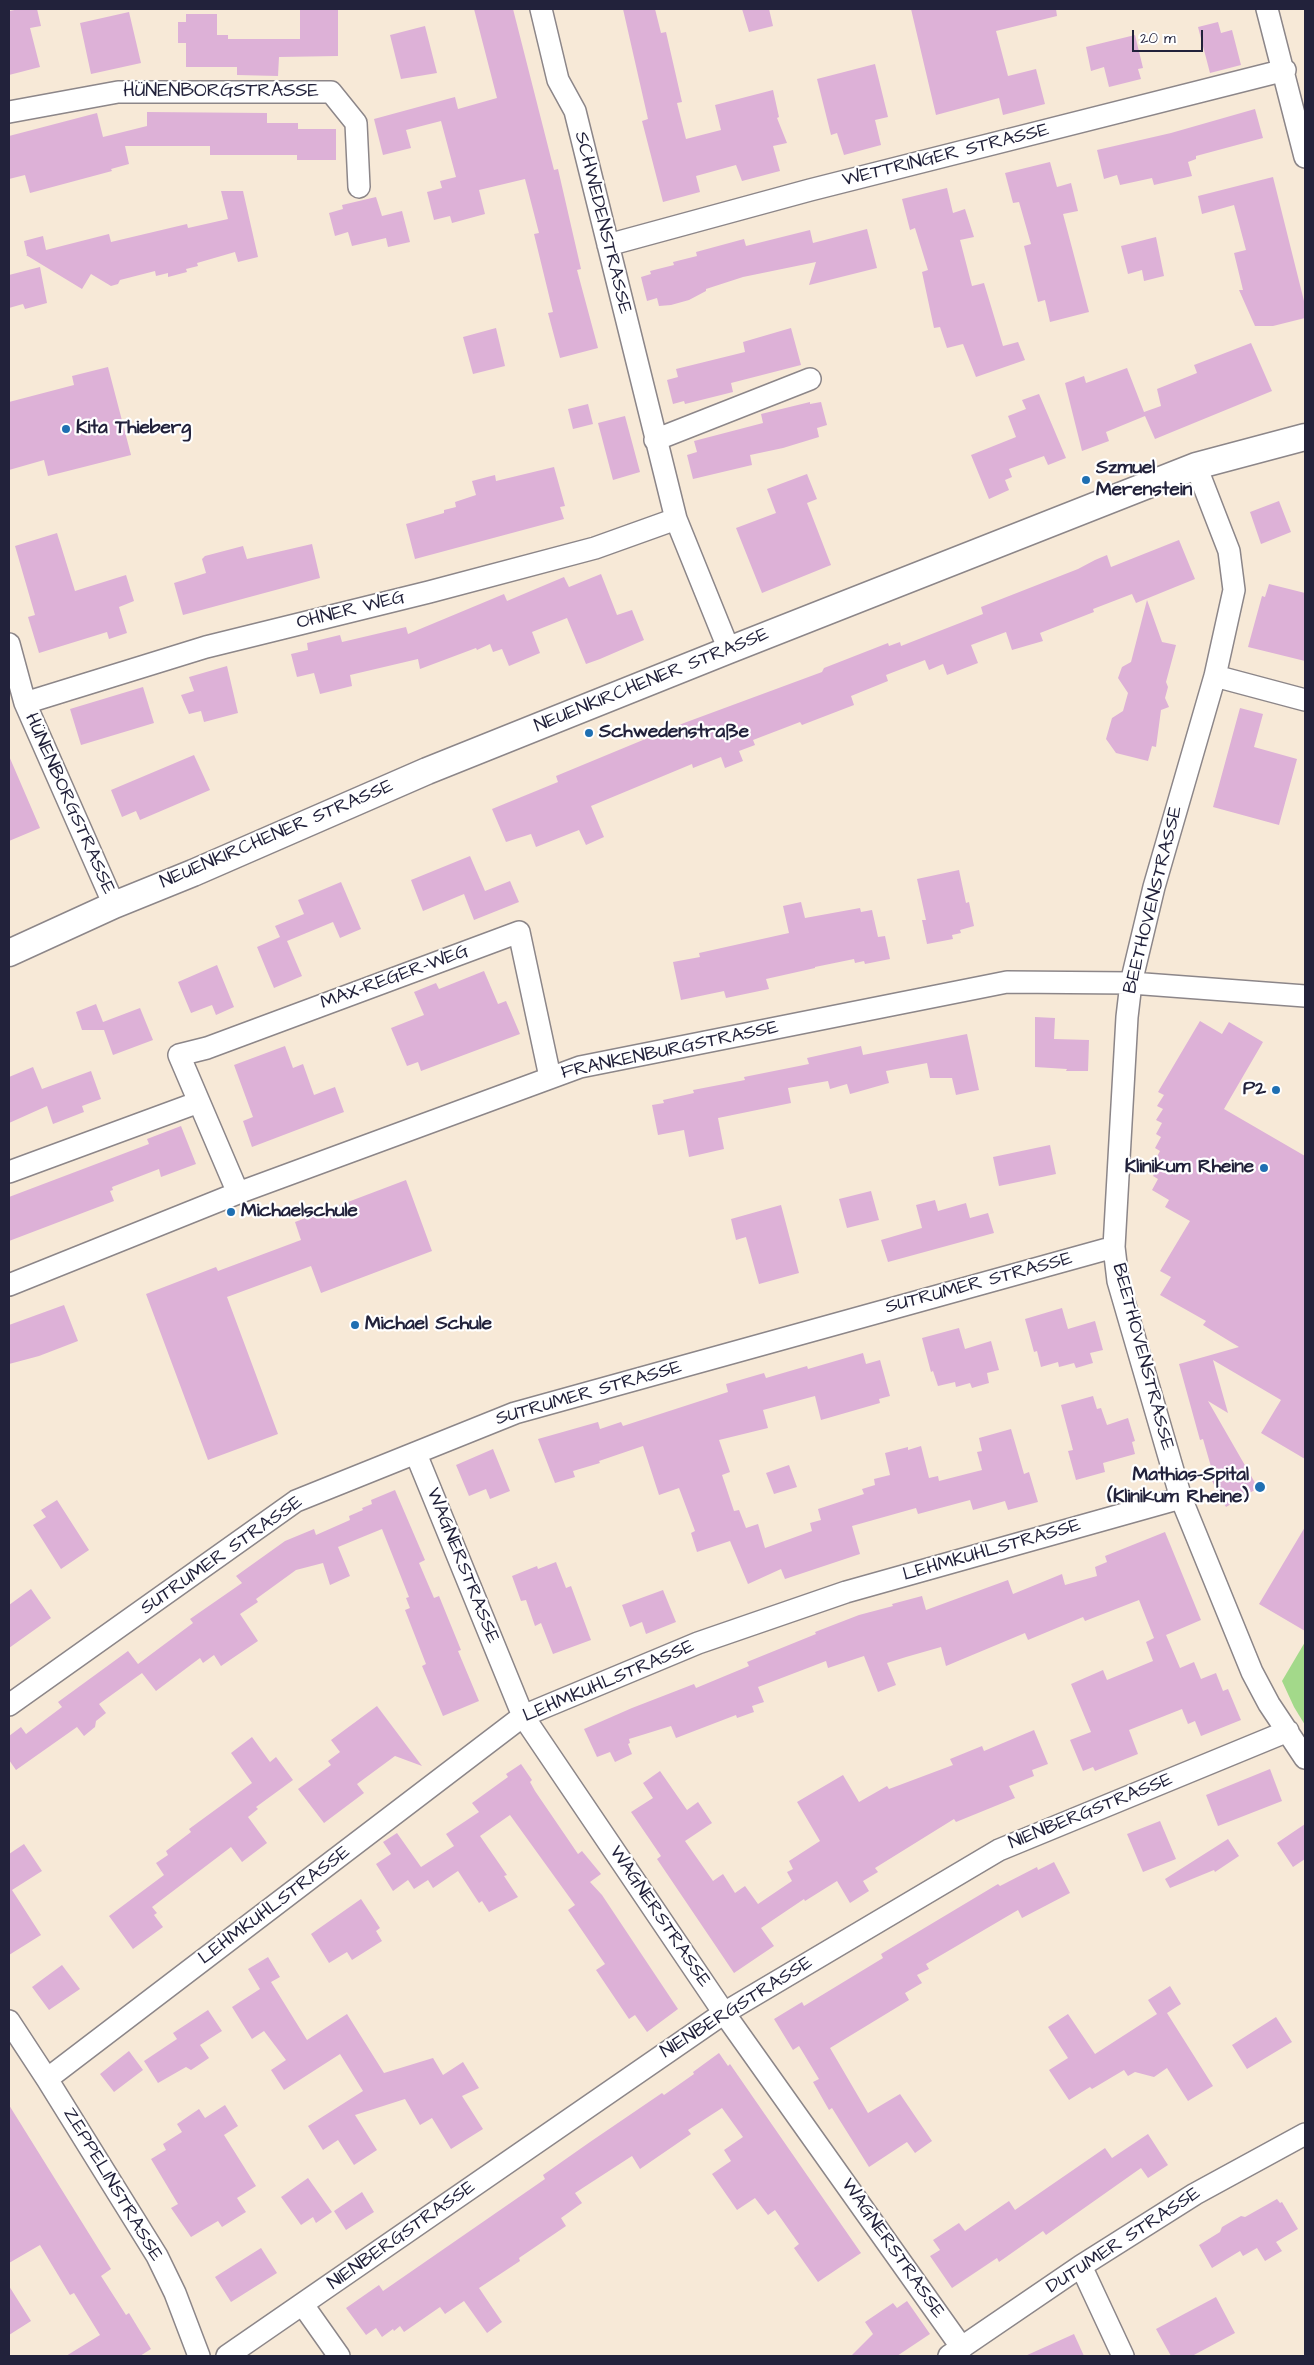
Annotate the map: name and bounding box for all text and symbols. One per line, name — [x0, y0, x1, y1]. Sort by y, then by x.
scale bar — [1134, 20, 1205, 52]
text: 20 m — [1140, 28, 1176, 49]
street label: HÜNENBORGSTRASSE — [123, 81, 319, 103]
street label: WETTRINGER STRASSE — [840, 119, 1052, 193]
street label: SCHWEDENSTRASSE — [568, 129, 636, 317]
place label: Kita Thieberg — [76, 418, 191, 440]
marker: Kita Thieberg — [60, 423, 72, 435]
place label: Szmuel Merenstein — [1096, 458, 1192, 502]
marker: Szmuel Merenstein — [1080, 474, 1092, 486]
street label: OHNER WEG — [294, 587, 408, 635]
street label: NEUENKIRCHENER STRASSE — [531, 623, 773, 739]
street label: HÜNENBORGSTRASSE — [19, 710, 119, 898]
place label: Schwedenstraße — [599, 722, 749, 744]
marker: Schwedenstraße — [583, 727, 595, 739]
street label: NEUENKIRCHENER STRASSE — [157, 776, 397, 894]
street label: BEETHOVENSTRASSE — [1120, 804, 1188, 996]
street label: MAX-REGER-WEG — [318, 941, 472, 1015]
street label: FRANKENBURGSTRASSE — [559, 1017, 781, 1085]
place label: P2 — [1243, 1079, 1266, 1101]
marker: P2 — [1270, 1084, 1282, 1096]
place label: Klinikum Rheine — [1125, 1157, 1254, 1179]
marker: Klinikum Rheine — [1258, 1162, 1270, 1174]
place label: Michaelschule — [241, 1201, 358, 1223]
marker: Michaelschule — [225, 1206, 237, 1218]
street label: SUTRUMER STRASSE — [883, 1248, 1075, 1320]
street label: BEETHOVENSTRASSE — [1106, 1261, 1178, 1453]
place label: Michael Schule — [365, 1314, 492, 1336]
marker: Michael Schule — [349, 1319, 361, 1331]
street label: SUTRUMER STRASSE — [493, 1357, 685, 1431]
place label: Mathias-Spital (Klinikum Rheine) — [1107, 1465, 1249, 1509]
marker: Mathias-Spital (Klinikum Rheine) — [1253, 1480, 1267, 1494]
street label: WAGNERSTRASSE — [420, 1485, 504, 1647]
street label: SUTRUMER STRASSE — [137, 1491, 307, 1621]
street label: LEHMKUHLSTRASSE — [900, 1515, 1084, 1587]
street label: LEHMKUHLSTRASSE — [520, 1636, 698, 1728]
street label: NIENBERGSTRASSE — [1006, 1769, 1176, 1855]
street label: LEHMKUHLSTRASSE — [195, 1842, 355, 1970]
street label: WAGNERSTRASSE — [603, 1842, 715, 1992]
street label: NIENBERGSTRASSE — [657, 1952, 817, 2064]
street label: ZEPPELINSTRASSE — [57, 2104, 167, 2266]
street label: WAGNERSTRASSE — [835, 2175, 949, 2323]
street label: NIENBERGSTRASSE — [324, 2177, 480, 2295]
street label: DUTUMER STRASSE — [1043, 2183, 1205, 2299]

